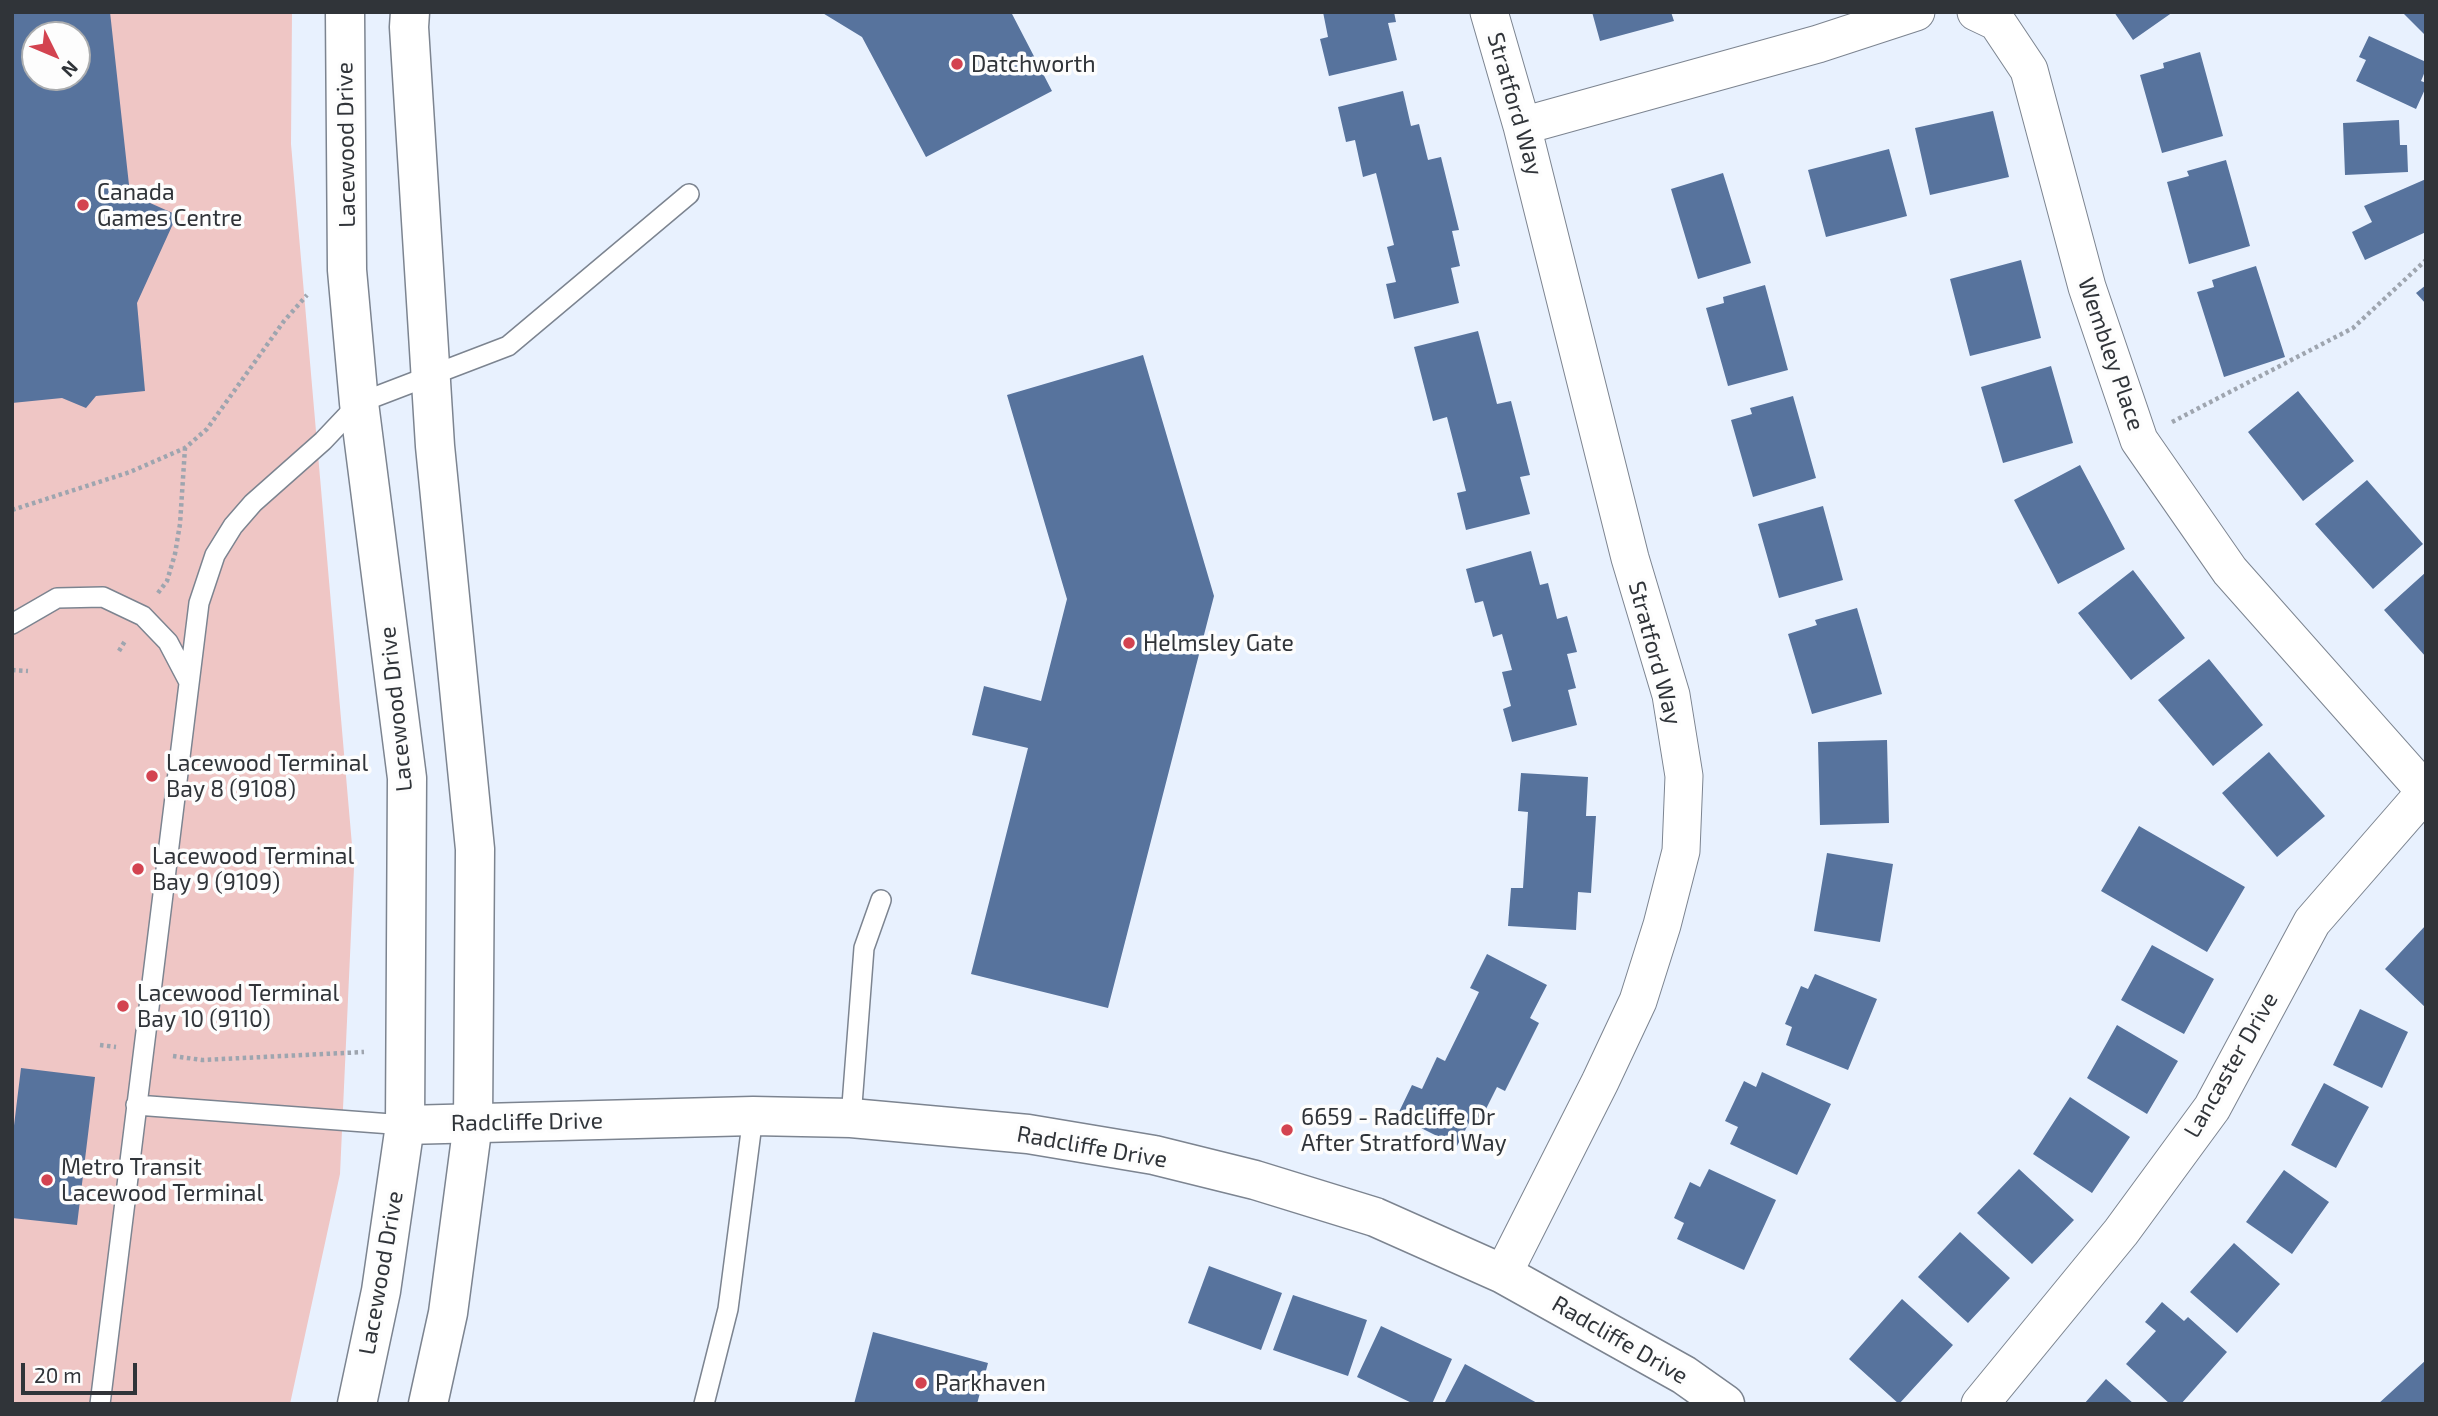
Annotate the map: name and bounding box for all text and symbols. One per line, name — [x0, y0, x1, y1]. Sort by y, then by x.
north arrow — [21, 21, 91, 91]
street label: Stratford Way — [1481, 29, 1549, 179]
place label: Datchworth — [971, 50, 1096, 78]
text: N — [57, 56, 83, 82]
marker: Datchworth — [949, 56, 965, 72]
street label: Lacewood Drive — [331, 62, 361, 228]
place label: Canada Games Centre — [97, 178, 242, 232]
marker: Canada Games Centre — [75, 197, 91, 213]
street label: Wembley Place — [2072, 274, 2150, 434]
street label: Stratford Way — [1623, 578, 1687, 728]
street label: Lacewood Drive — [374, 625, 418, 793]
place label: Helmsley Gate — [1143, 629, 1294, 657]
marker: Helmsley Gate — [1121, 635, 1137, 651]
place label: Lacewood Terminal Bay 8 (9108) — [166, 749, 368, 803]
marker: Lacewood Terminal Bay 8 (9108) — [144, 768, 160, 784]
place label: Lacewood Terminal Bay 9 (9109) — [152, 842, 354, 896]
marker: Lacewood Terminal Bay 9 (9109) — [130, 861, 146, 877]
place label: Lacewood Terminal Bay 10 (9110) — [137, 979, 339, 1033]
street label: Lancaster Drive — [2178, 987, 2284, 1143]
marker: Lacewood Terminal Bay 10 (9110) — [115, 998, 131, 1014]
place label: 6659 - Radcliffe Dr After Stratford Way — [1301, 1103, 1507, 1157]
street label: Radcliffe Drive — [451, 1107, 603, 1137]
street label: Radcliffe Drive — [1015, 1120, 1169, 1174]
marker: 6659 - Radcliffe Dr After Stratford Way — [1279, 1122, 1295, 1138]
place label: Metro Transit Lacewood Terminal — [61, 1153, 263, 1207]
marker: Metro Transit Lacewood Terminal — [39, 1172, 55, 1188]
street label: Lacewood Drive — [353, 1189, 409, 1357]
street label: Radcliffe Drive — [1547, 1290, 1693, 1390]
scale bar — [24, 1350, 140, 1394]
text: 20 m — [34, 1362, 82, 1387]
place label: Parkhaven — [935, 1369, 1046, 1397]
marker: Parkhaven — [913, 1375, 929, 1391]

